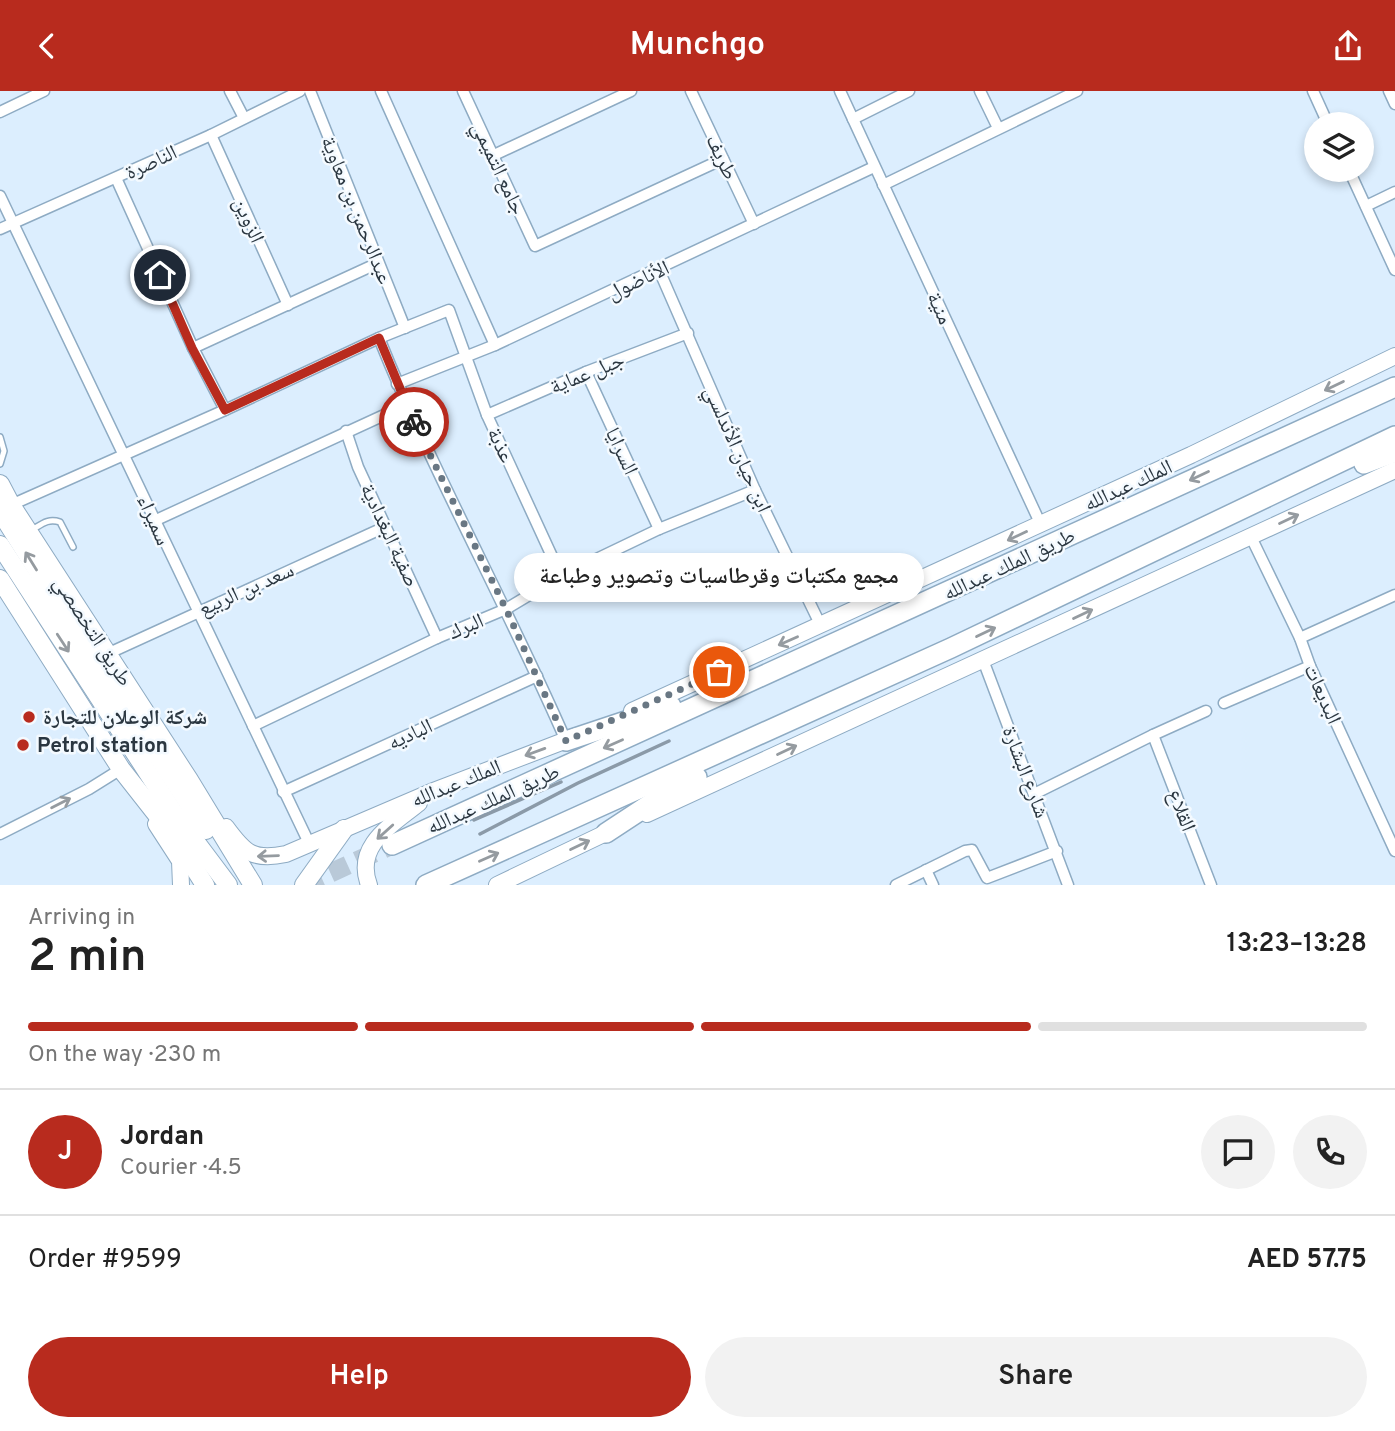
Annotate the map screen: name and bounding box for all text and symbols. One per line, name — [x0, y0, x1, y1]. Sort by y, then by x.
text: Munchgo — [630, 26, 765, 66]
icon: back — [28, 27, 66, 65]
icon: share — [1329, 27, 1367, 65]
map controls — [1304, 112, 1374, 182]
button: layers — [1304, 112, 1374, 182]
street label: جامع التميمي — [463, 118, 531, 220]
street label: طريف — [699, 131, 743, 185]
street label: عبدالرحمن بن معاوية — [314, 133, 398, 289]
street label: الناصرة — [121, 140, 182, 187]
street label: الزوين — [226, 194, 270, 248]
pin — [130, 245, 190, 305]
street label: الأناضول — [603, 255, 674, 307]
icon: home — [141, 256, 179, 294]
street label: منية — [919, 288, 958, 329]
street label: جبل عماية — [546, 347, 629, 402]
one-way arrow — [1324, 380, 1345, 394]
street label: ابن حيان الأندلسي — [695, 382, 777, 518]
courier — [379, 387, 449, 457]
icon: bike — [395, 403, 433, 441]
street label: عذبة — [480, 424, 520, 468]
street label: السرايا — [598, 424, 643, 480]
street label: الملك عبدالله — [1080, 454, 1177, 519]
one-way arrow — [1189, 470, 1210, 483]
street label: صفية البغدادية — [353, 480, 424, 592]
street label: سميراء — [130, 491, 176, 550]
one-way arrow — [1278, 512, 1299, 525]
street label: طريق الملك عبدالله — [939, 523, 1080, 608]
one-way arrow — [1007, 530, 1028, 543]
one-way arrow — [24, 552, 38, 572]
callout: مجمع مكتبات وقرطاسيات وتصوير وطباعة — [514, 553, 924, 602]
street label: سعد بن الربيع — [195, 557, 299, 623]
text: مجمع مكتبات وقرطاسيات وتصوير وطباعة — [539, 563, 899, 592]
street label: طريق التخصصي — [45, 572, 137, 693]
one-way arrow — [1072, 607, 1093, 620]
street label: البرك — [445, 608, 488, 647]
one-way arrow — [975, 624, 996, 638]
one-way arrow — [57, 633, 71, 653]
one-way arrow — [778, 635, 799, 648]
pin — [689, 642, 749, 702]
icon: bag — [700, 653, 738, 691]
street label: البديعات — [1296, 660, 1347, 729]
place label: شركة الوعلان للتجارة — [43, 705, 207, 732]
marker: شركة الوعلان للتجارة — [21, 709, 37, 725]
street label: الباديه — [384, 713, 437, 757]
street label: شارع البشارة — [995, 723, 1054, 822]
place label: Petrol station — [37, 733, 168, 760]
marker: Petrol station — [15, 737, 31, 753]
one-way arrow — [603, 738, 625, 751]
one-way arrow — [776, 743, 797, 756]
one-way arrow — [525, 747, 547, 759]
street label: الملك عبدالله — [408, 754, 505, 815]
street label: طريق الملك عبدالله — [423, 759, 564, 842]
street label: القلاع — [1160, 786, 1201, 835]
one-way arrow — [50, 796, 71, 810]
one-way arrow — [377, 823, 394, 840]
one-way arrow — [569, 838, 590, 851]
one-way arrow — [257, 849, 280, 862]
one-way arrow — [477, 850, 499, 863]
text: Arriving in — [28, 904, 135, 933]
text: 13:23–13:28 — [1227, 928, 1367, 961]
text: 2 min — [28, 929, 147, 988]
text: On the way · 230 m — [28, 1041, 221, 1070]
button: chat — [1201, 1115, 1275, 1189]
button: phone — [1293, 1115, 1367, 1189]
text: Jordan — [120, 1121, 204, 1154]
text: J — [58, 1136, 72, 1169]
text: Courier · 4.5 — [120, 1154, 242, 1183]
text: Order #9599 — [28, 1244, 182, 1277]
text: AED 57.75 — [1247, 1244, 1367, 1277]
button: Help — [28, 1337, 691, 1417]
button: Share — [705, 1337, 1367, 1417]

